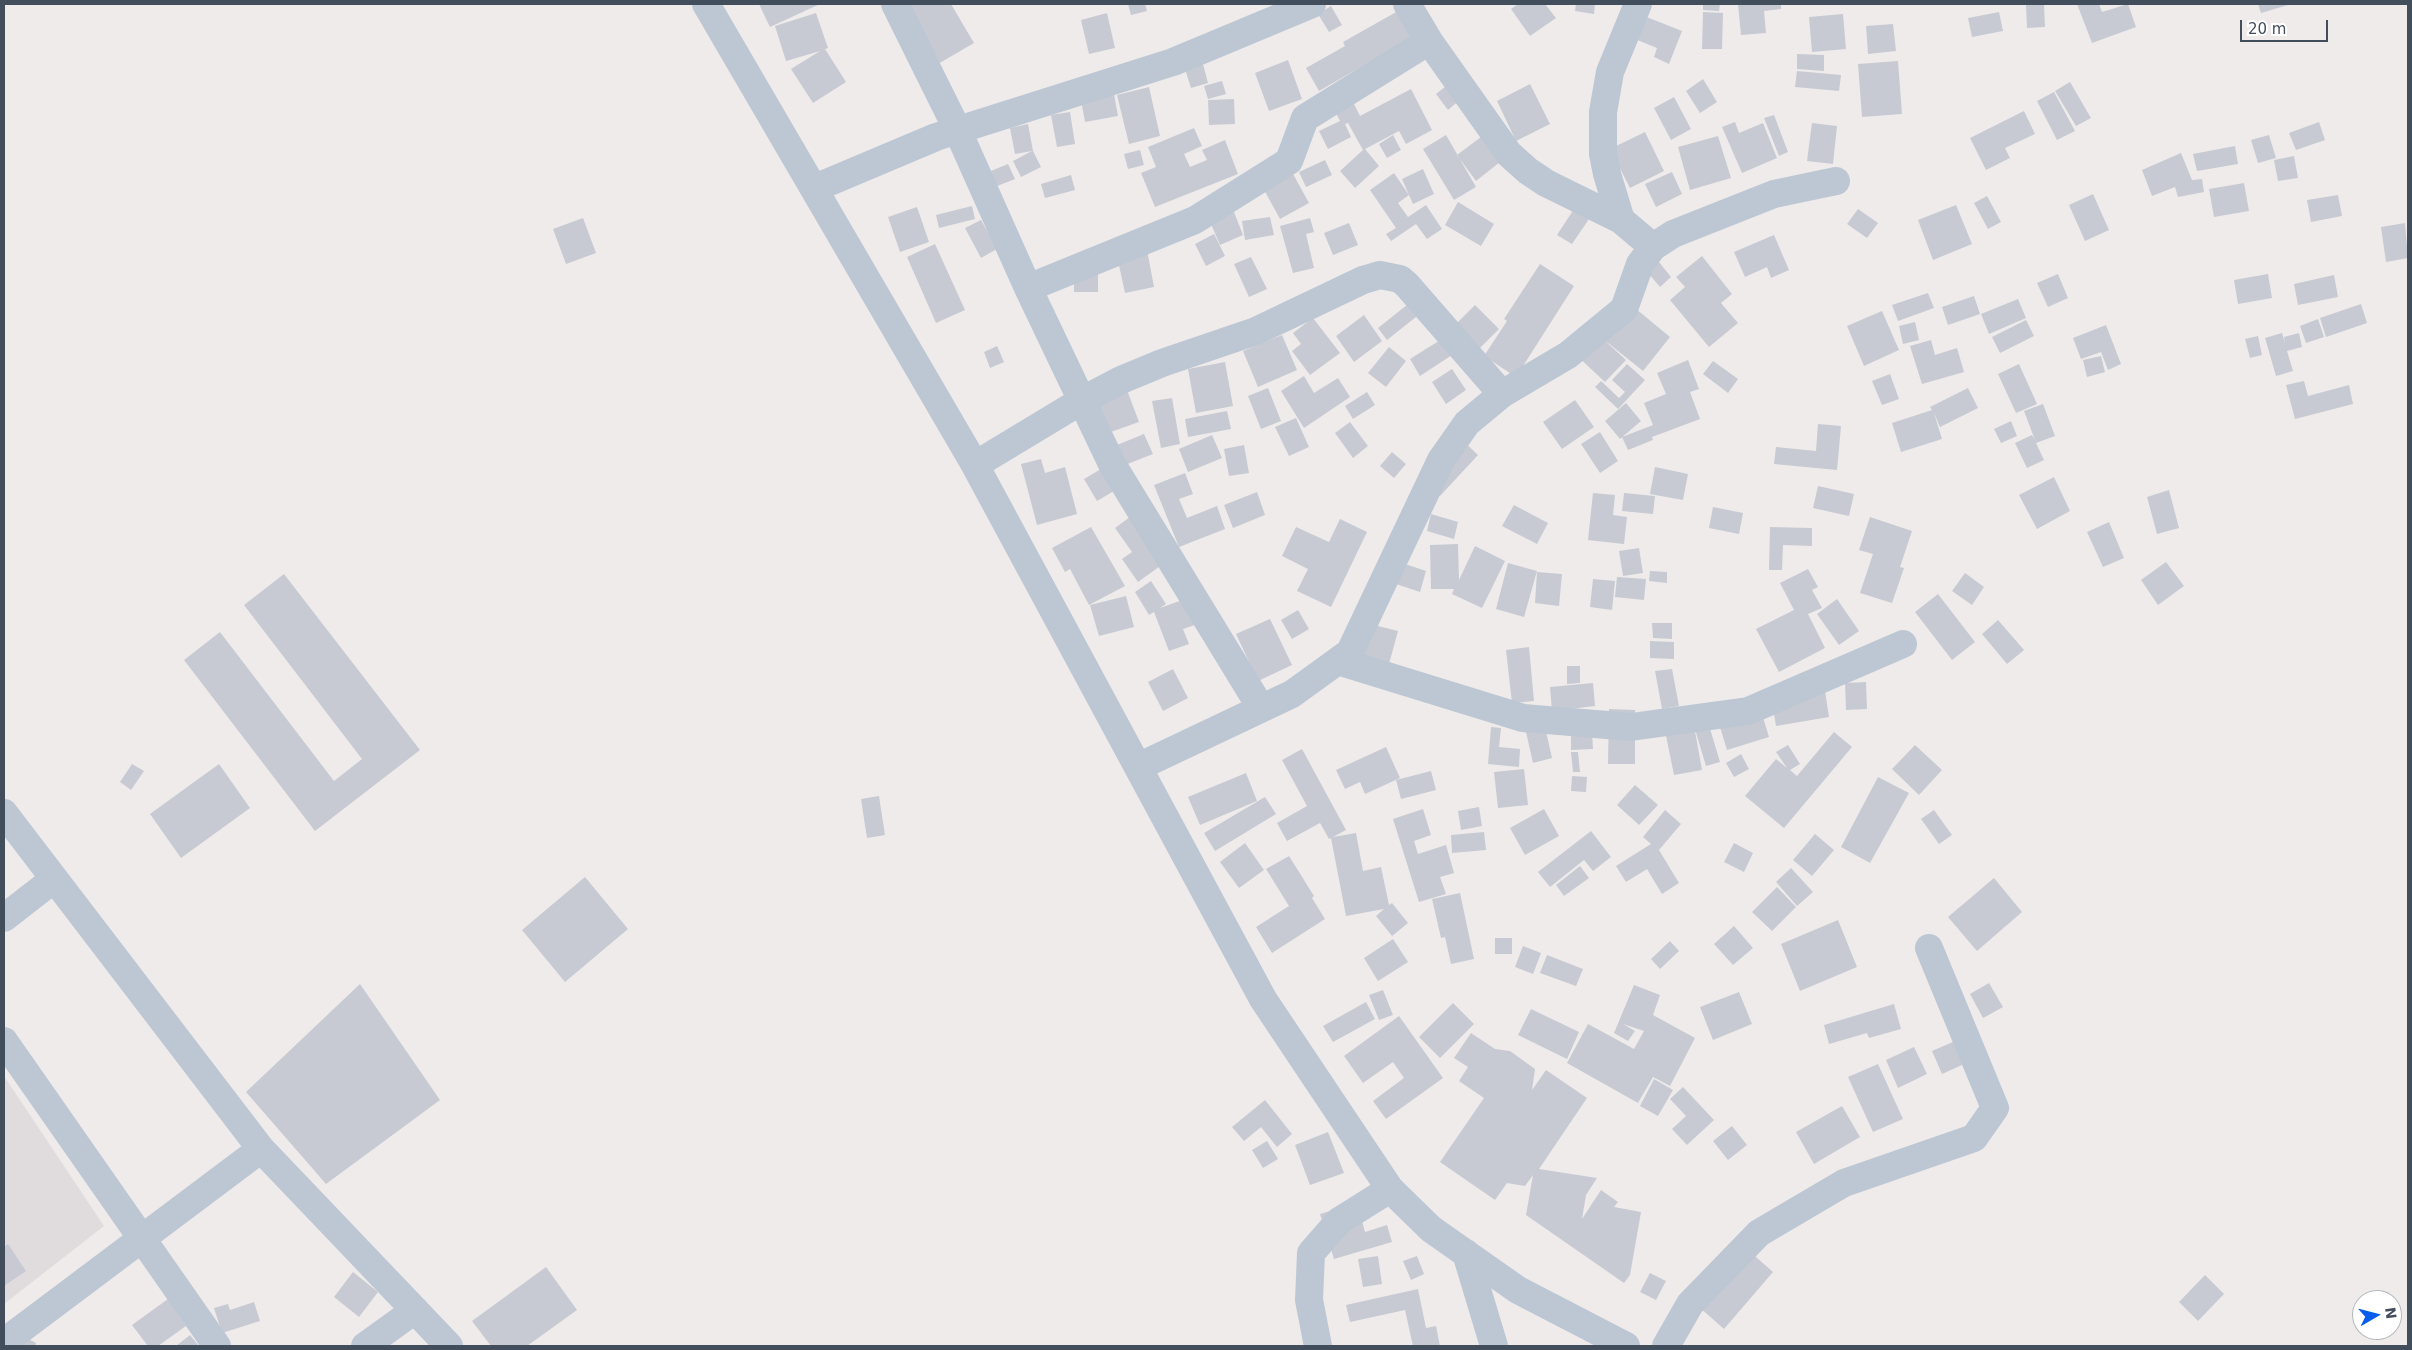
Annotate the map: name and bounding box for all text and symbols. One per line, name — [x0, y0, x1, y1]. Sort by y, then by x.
scale bar — [2242, 10, 2330, 42]
text: 20 m — [2248, 20, 2286, 38]
north arrow — [2352, 1290, 2402, 1340]
text: N — [2382, 1306, 2400, 1320]

